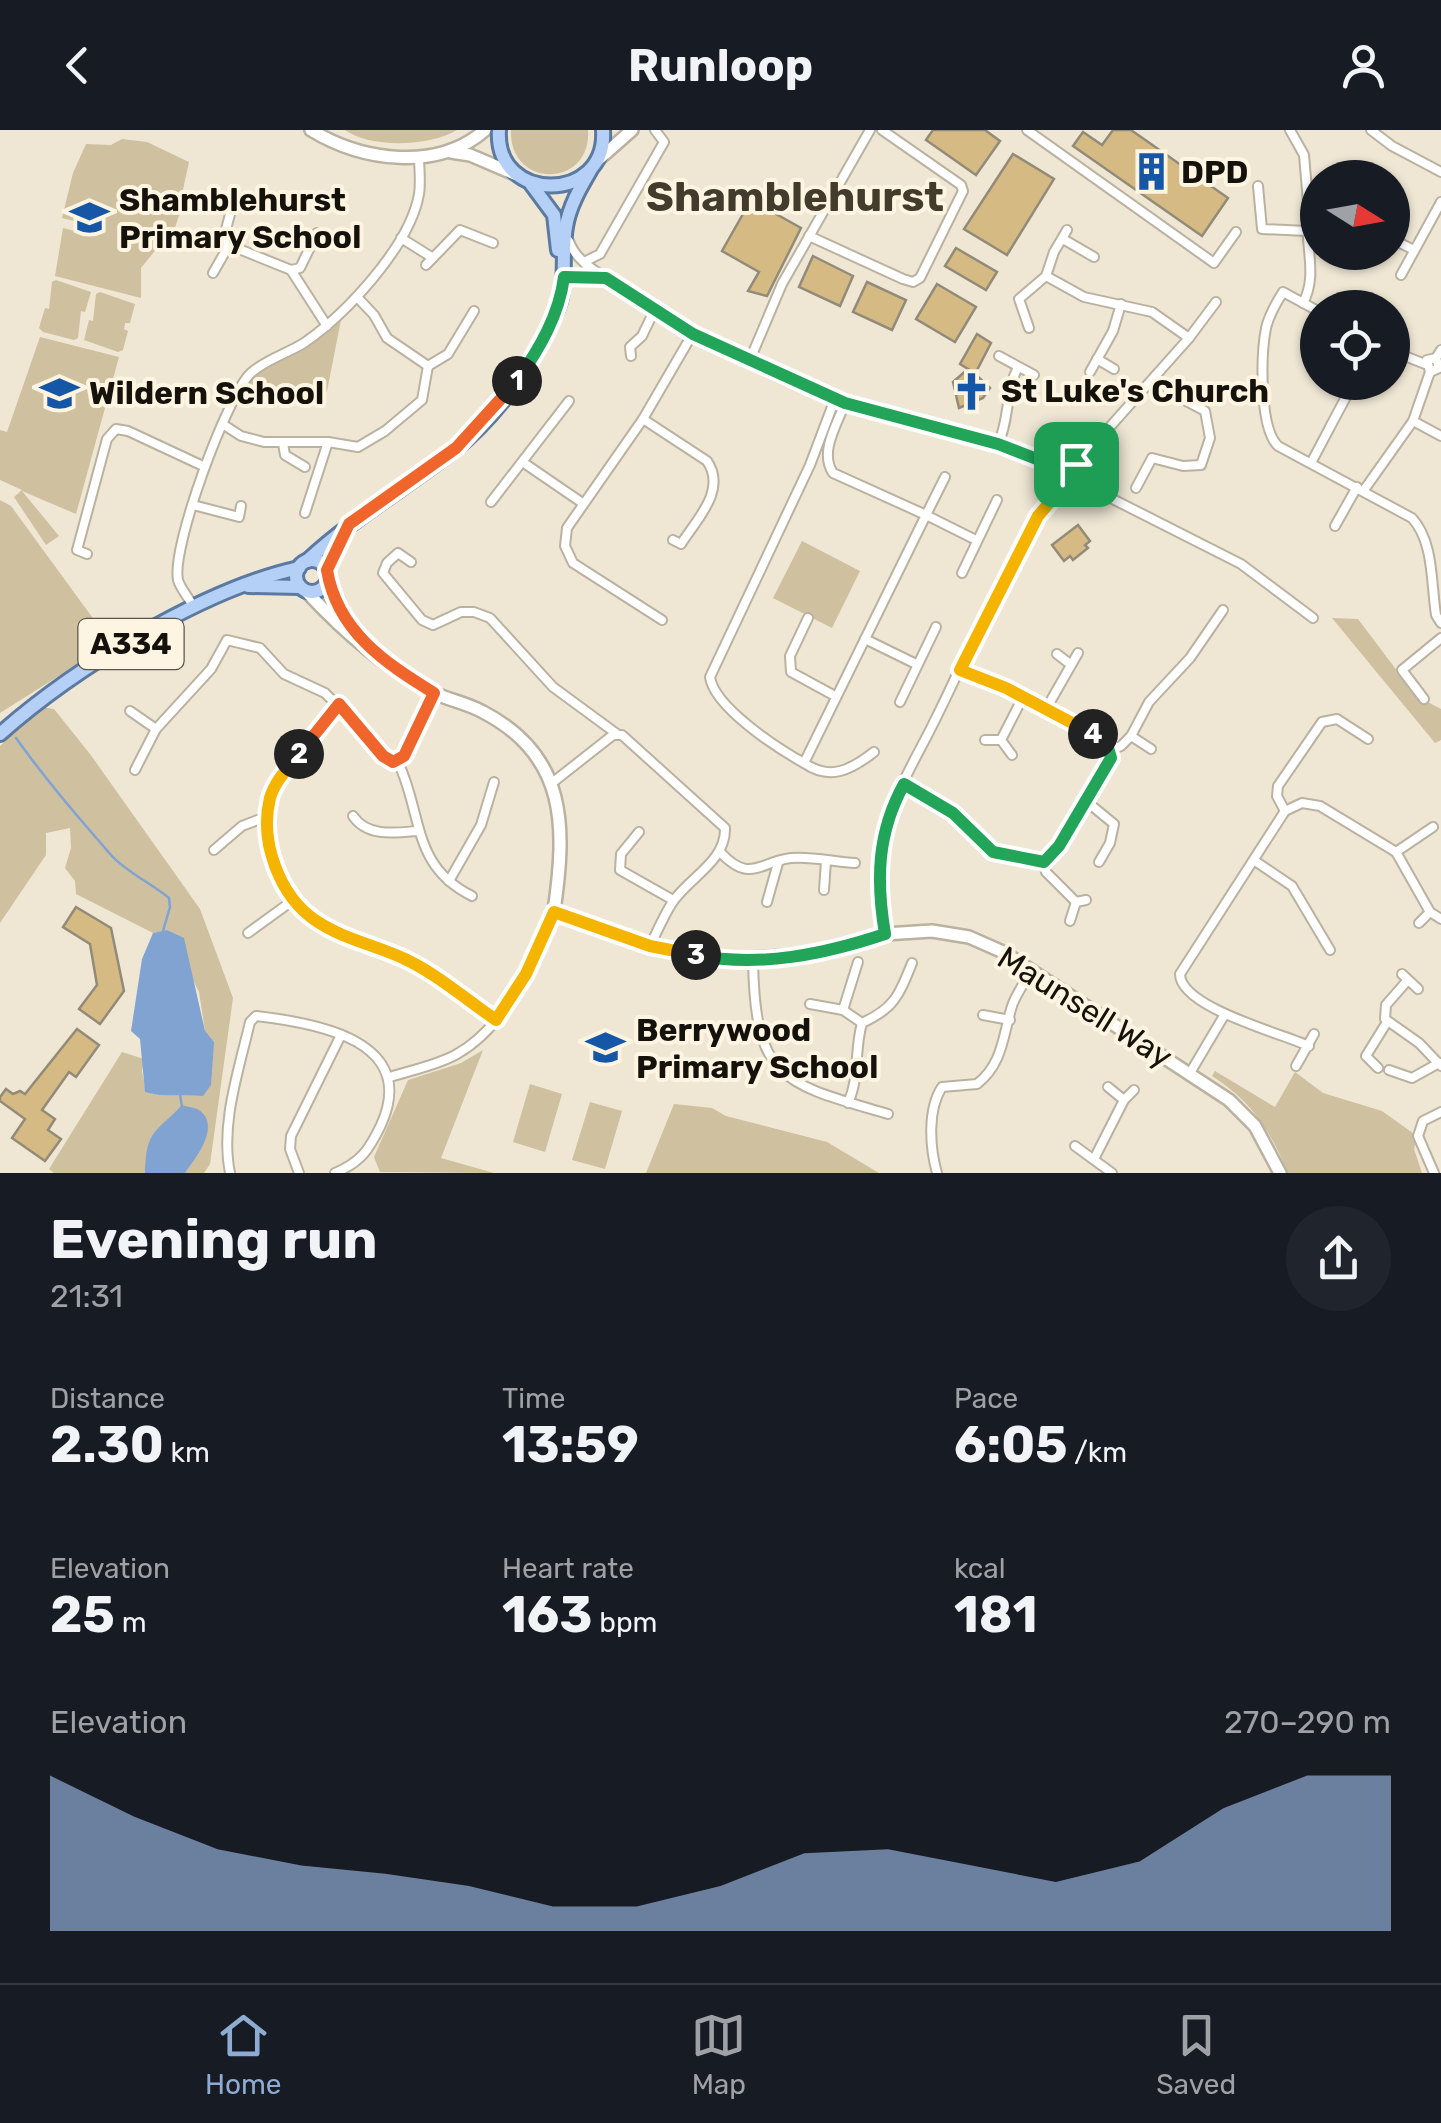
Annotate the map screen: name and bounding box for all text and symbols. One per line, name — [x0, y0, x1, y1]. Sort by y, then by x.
icon: back — [50, 38, 105, 93]
icon: person — [1336, 38, 1391, 93]
text: Runloop — [628, 39, 813, 92]
building icon: DPD — [1130, 151, 1172, 193]
place label: DPD — [1181, 153, 1248, 191]
north arrow — [1300, 160, 1410, 270]
map controls — [1300, 160, 1410, 400]
district label: Shamblehurst — [646, 172, 944, 222]
place label: Shamblehurst Primary School — [119, 181, 361, 256]
school or university icon: Shamblehurst Primary School — [68, 197, 110, 239]
button: locate — [1300, 290, 1410, 400]
pin: 1 — [492, 356, 542, 406]
text: 1 — [510, 364, 524, 397]
church icon: St Luke's Church — [950, 370, 992, 412]
school or university icon: Wildern School — [38, 372, 80, 414]
place label: St Luke's Church — [1001, 372, 1269, 410]
place label: Wildern School — [89, 374, 324, 412]
pin — [1034, 422, 1119, 507]
icon: arrive — [1049, 437, 1104, 492]
road number: A334 — [78, 619, 184, 669]
pin: 4 — [1068, 709, 1118, 759]
text: 4 — [1083, 717, 1103, 750]
pin: 2 — [274, 729, 324, 779]
text: 2 — [290, 737, 308, 770]
pin: 3 — [671, 930, 721, 980]
text: 3 — [687, 938, 705, 971]
street label: Maunsell Way — [991, 938, 1179, 1076]
place label: Berrywood Primary School — [636, 1011, 878, 1086]
school or university icon: Berrywood Primary School — [585, 1027, 627, 1069]
button: share — [1286, 1206, 1391, 1311]
text: Evening run — [50, 1207, 378, 1272]
text: 21:31 — [50, 1277, 123, 1315]
text: Distance — [50, 1382, 165, 1415]
text: Time — [502, 1382, 565, 1415]
text: Pace — [954, 1382, 1018, 1415]
text: 2.30 — [50, 1415, 164, 1475]
text: 13:59 — [502, 1415, 639, 1475]
text: 6:05 — [954, 1415, 1067, 1475]
text: km — [164, 1436, 210, 1469]
text: /km — [1067, 1436, 1127, 1469]
text: Elevation — [50, 1552, 170, 1585]
text: Heart rate — [502, 1552, 634, 1585]
text: kcal — [954, 1552, 1005, 1585]
text: 25 — [50, 1585, 115, 1645]
text: 163 — [502, 1585, 592, 1645]
text: 181 — [954, 1585, 1038, 1645]
text: m — [115, 1606, 147, 1639]
text: bpm — [592, 1606, 657, 1639]
text: Elevation — [50, 1703, 187, 1741]
text: 270–290 m — [1224, 1703, 1391, 1741]
tab: Home — [205, 2008, 282, 2101]
tab: Map — [691, 2008, 746, 2101]
tab: Saved — [1156, 2008, 1236, 2101]

